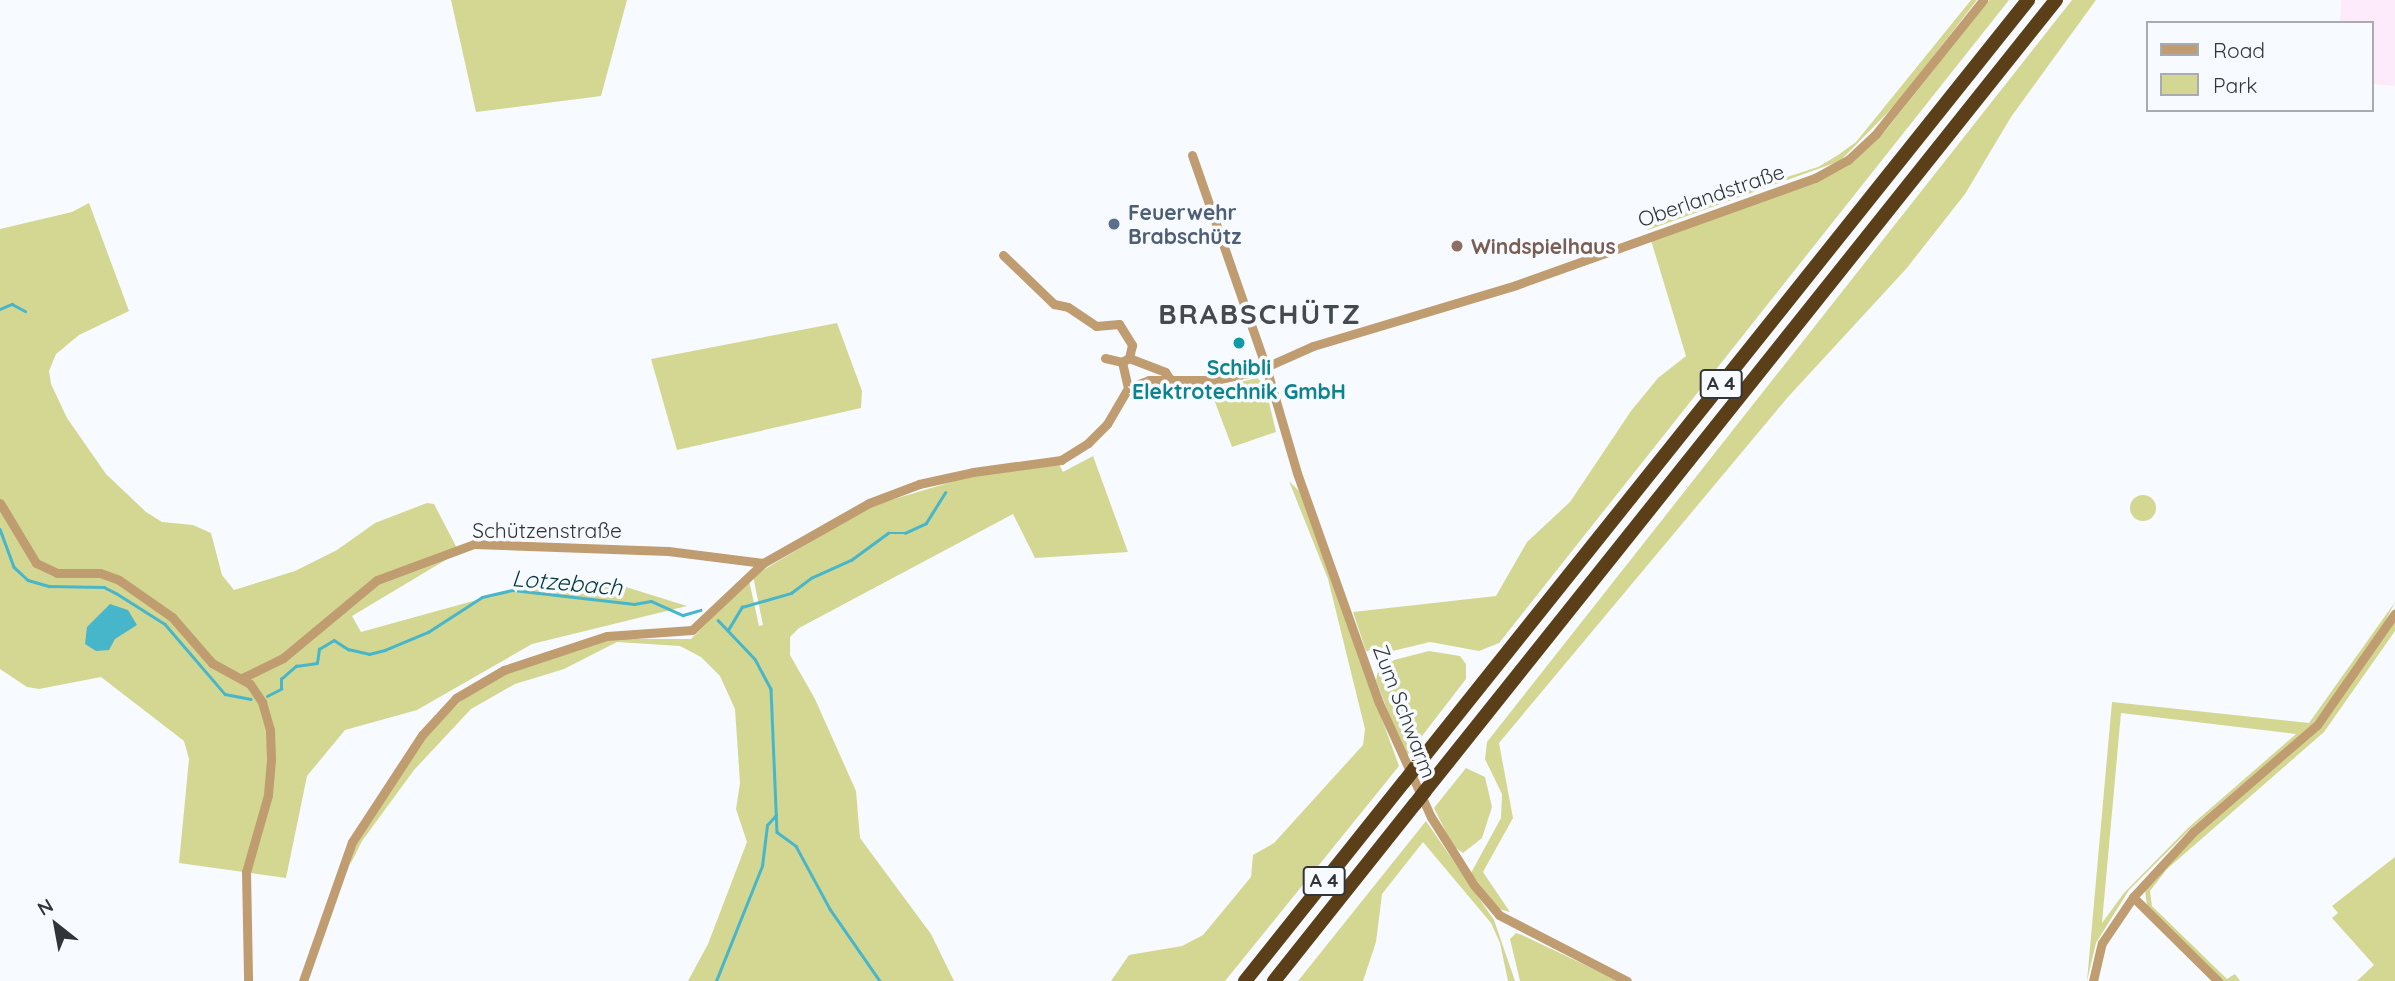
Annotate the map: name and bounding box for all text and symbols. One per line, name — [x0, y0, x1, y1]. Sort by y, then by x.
legend — [2146, 21, 2374, 112]
text: Road — [2213, 37, 2265, 63]
text: Park — [2213, 72, 2257, 98]
street label: Oberlandstraße — [1634, 158, 1788, 232]
place label: Feuerwehr Brabschütz — [1128, 199, 1241, 249]
marker: Feuerwehr Brabschütz — [1106, 216, 1122, 232]
place label: Windspielhaus — [1471, 233, 1616, 259]
marker: Windspielhaus — [1449, 238, 1465, 254]
district label: BRABSCHÜTZ — [1159, 297, 1361, 331]
marker: Schibli Elektrotechnik GmbH — [1231, 335, 1247, 351]
place label: Schibli Elektrotechnik GmbH — [1132, 354, 1346, 404]
road number: A 4 — [1698, 368, 1744, 400]
street label: Schützenstraße — [472, 517, 622, 543]
water label: Lotzebach — [511, 564, 623, 602]
street label: Zum Schwarm — [1368, 641, 1442, 781]
road number: A 4 — [1301, 866, 1347, 897]
north arrow — [21, 890, 91, 960]
text: N — [33, 893, 57, 921]

